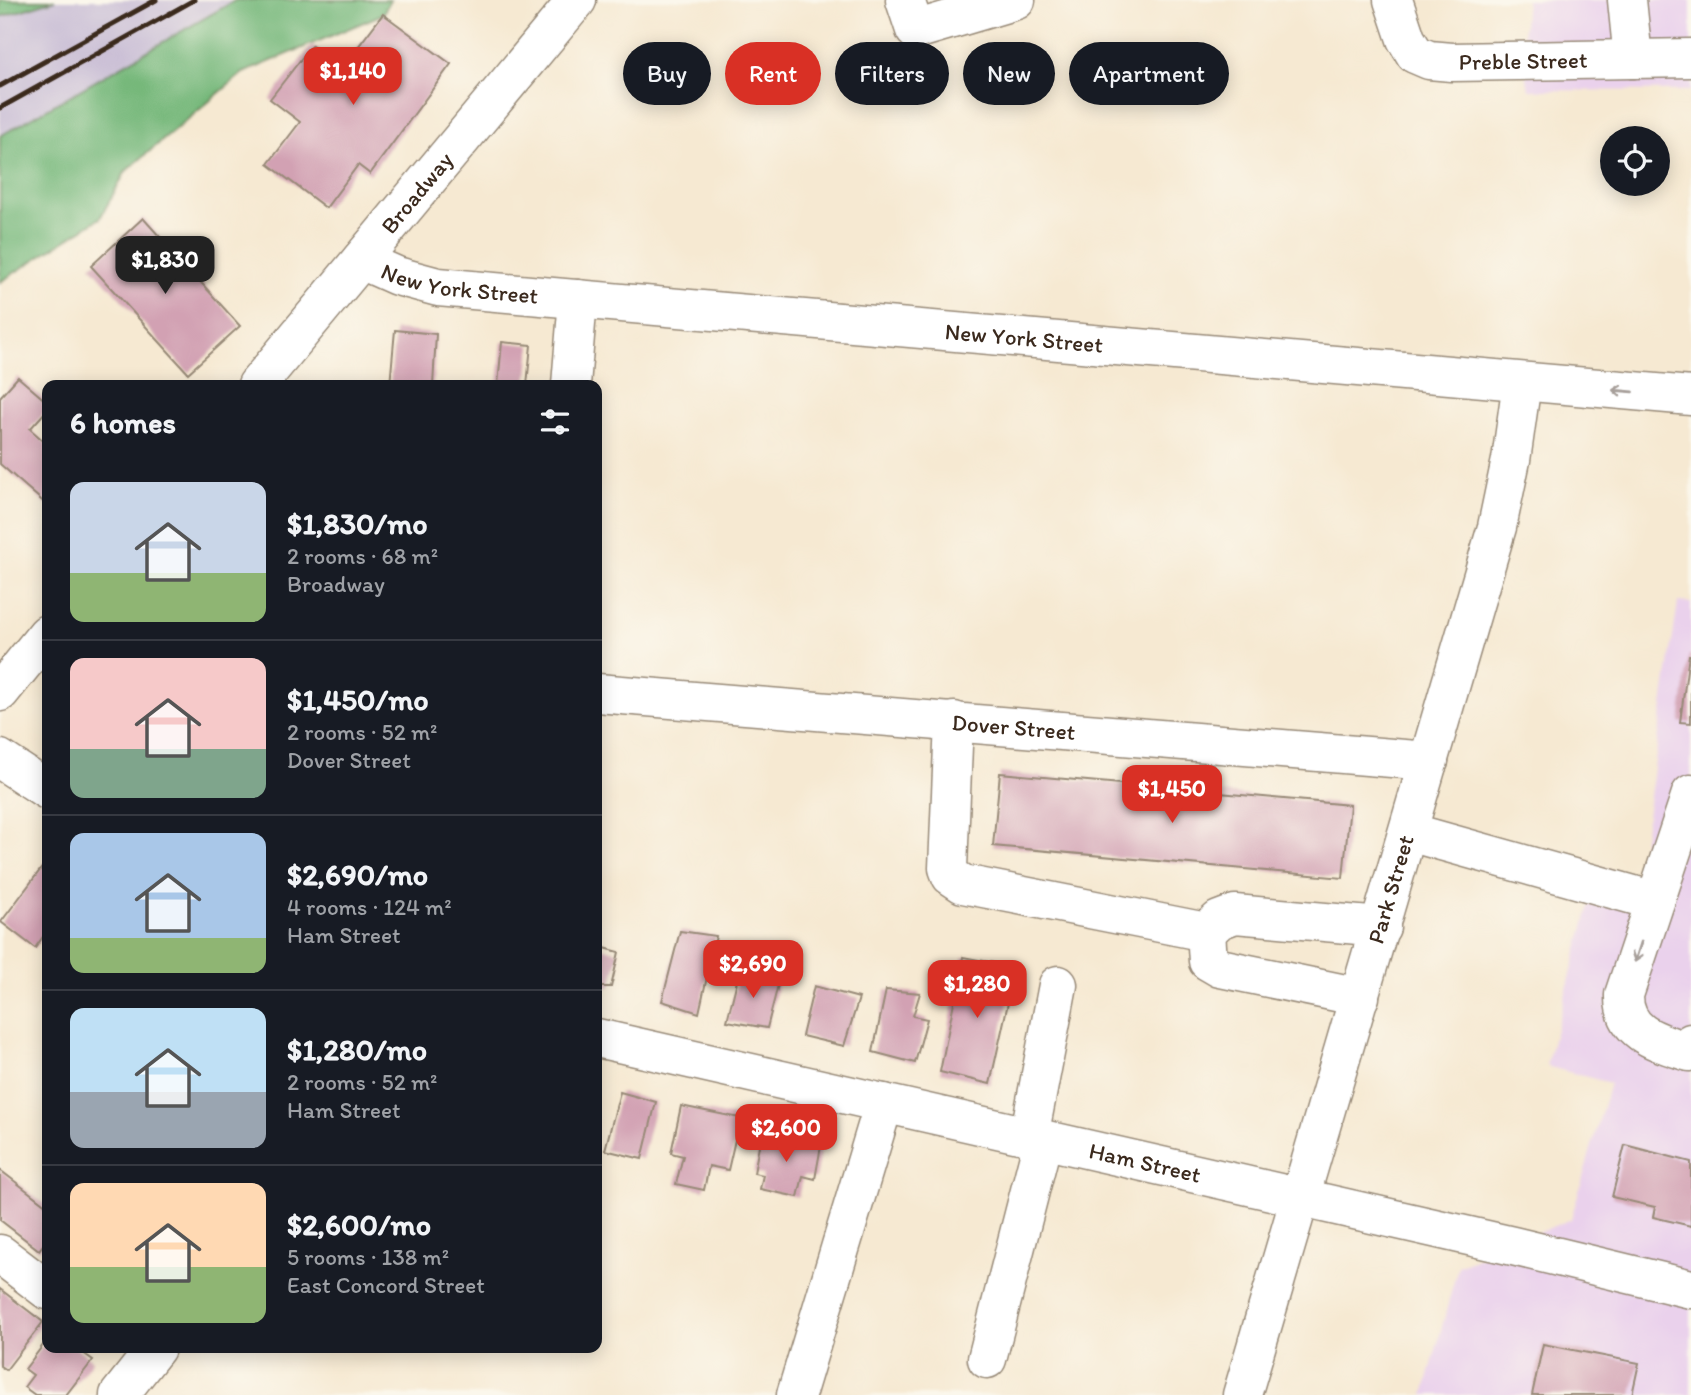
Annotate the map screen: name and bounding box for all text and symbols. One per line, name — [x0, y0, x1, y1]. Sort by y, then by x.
chip: Buy — [623, 42, 711, 105]
chip: Rent — [725, 42, 821, 105]
chip: Filters — [835, 42, 949, 105]
chip: New — [963, 42, 1055, 105]
chip: Apartment — [1069, 42, 1229, 105]
street label: Preble Street — [1458, 46, 1588, 76]
pin: $1,140 — [296, 48, 410, 107]
text: $1,140 — [320, 56, 386, 84]
map controls — [1600, 126, 1670, 196]
button: locate — [1600, 126, 1670, 196]
street label: Broadway — [375, 146, 459, 239]
pin: $1,830 — [108, 236, 222, 296]
text: $1,830 — [131, 245, 199, 273]
street label: New York Street — [377, 257, 540, 310]
street label: New York Street — [944, 317, 1105, 359]
one-way arrow — [1612, 384, 1635, 397]
icon: filters — [536, 403, 574, 441]
text: 6 homes — [70, 404, 176, 441]
text: $1,830/mo — [287, 505, 428, 542]
icon: home — [126, 510, 210, 594]
text: 2 rooms · 68 m² — [287, 542, 438, 570]
text: Broadway — [287, 570, 385, 598]
text: $1,450/mo — [287, 681, 429, 718]
icon: home — [126, 686, 210, 770]
street label: Dover Street — [951, 708, 1077, 746]
text: 2 rooms · 52 m² — [287, 718, 437, 746]
text: Dover Street — [287, 746, 411, 774]
pin: $1,450 — [1115, 766, 1229, 825]
text: $1,450 — [1138, 774, 1206, 802]
street label: Park Street — [1361, 831, 1420, 947]
text: $2,690/mo — [287, 856, 428, 893]
icon: home — [126, 861, 210, 945]
text: 4 rooms · 124 m² — [287, 893, 452, 921]
text: Ham Street — [287, 921, 401, 949]
pin: $2,690 — [696, 940, 810, 1000]
one-way arrow — [1631, 941, 1644, 963]
text: $2,690 — [719, 949, 787, 977]
pin: $1,280 — [920, 960, 1034, 1020]
text: $1,280 — [944, 969, 1010, 997]
text: $1,280/mo — [287, 1031, 427, 1068]
icon: home — [126, 1036, 210, 1120]
text: 2 rooms · 52 m² — [287, 1068, 437, 1096]
text: Ham Street — [287, 1096, 401, 1124]
pin: $2,600 — [729, 1104, 843, 1164]
text: $2,600 — [751, 1113, 821, 1141]
street label: Ham Street — [1086, 1136, 1204, 1189]
text: $2,600/mo — [287, 1206, 431, 1243]
icon: home — [126, 1211, 210, 1295]
text: 5 rooms · 138 m² — [287, 1243, 449, 1271]
text: East Concord Street — [287, 1271, 485, 1299]

